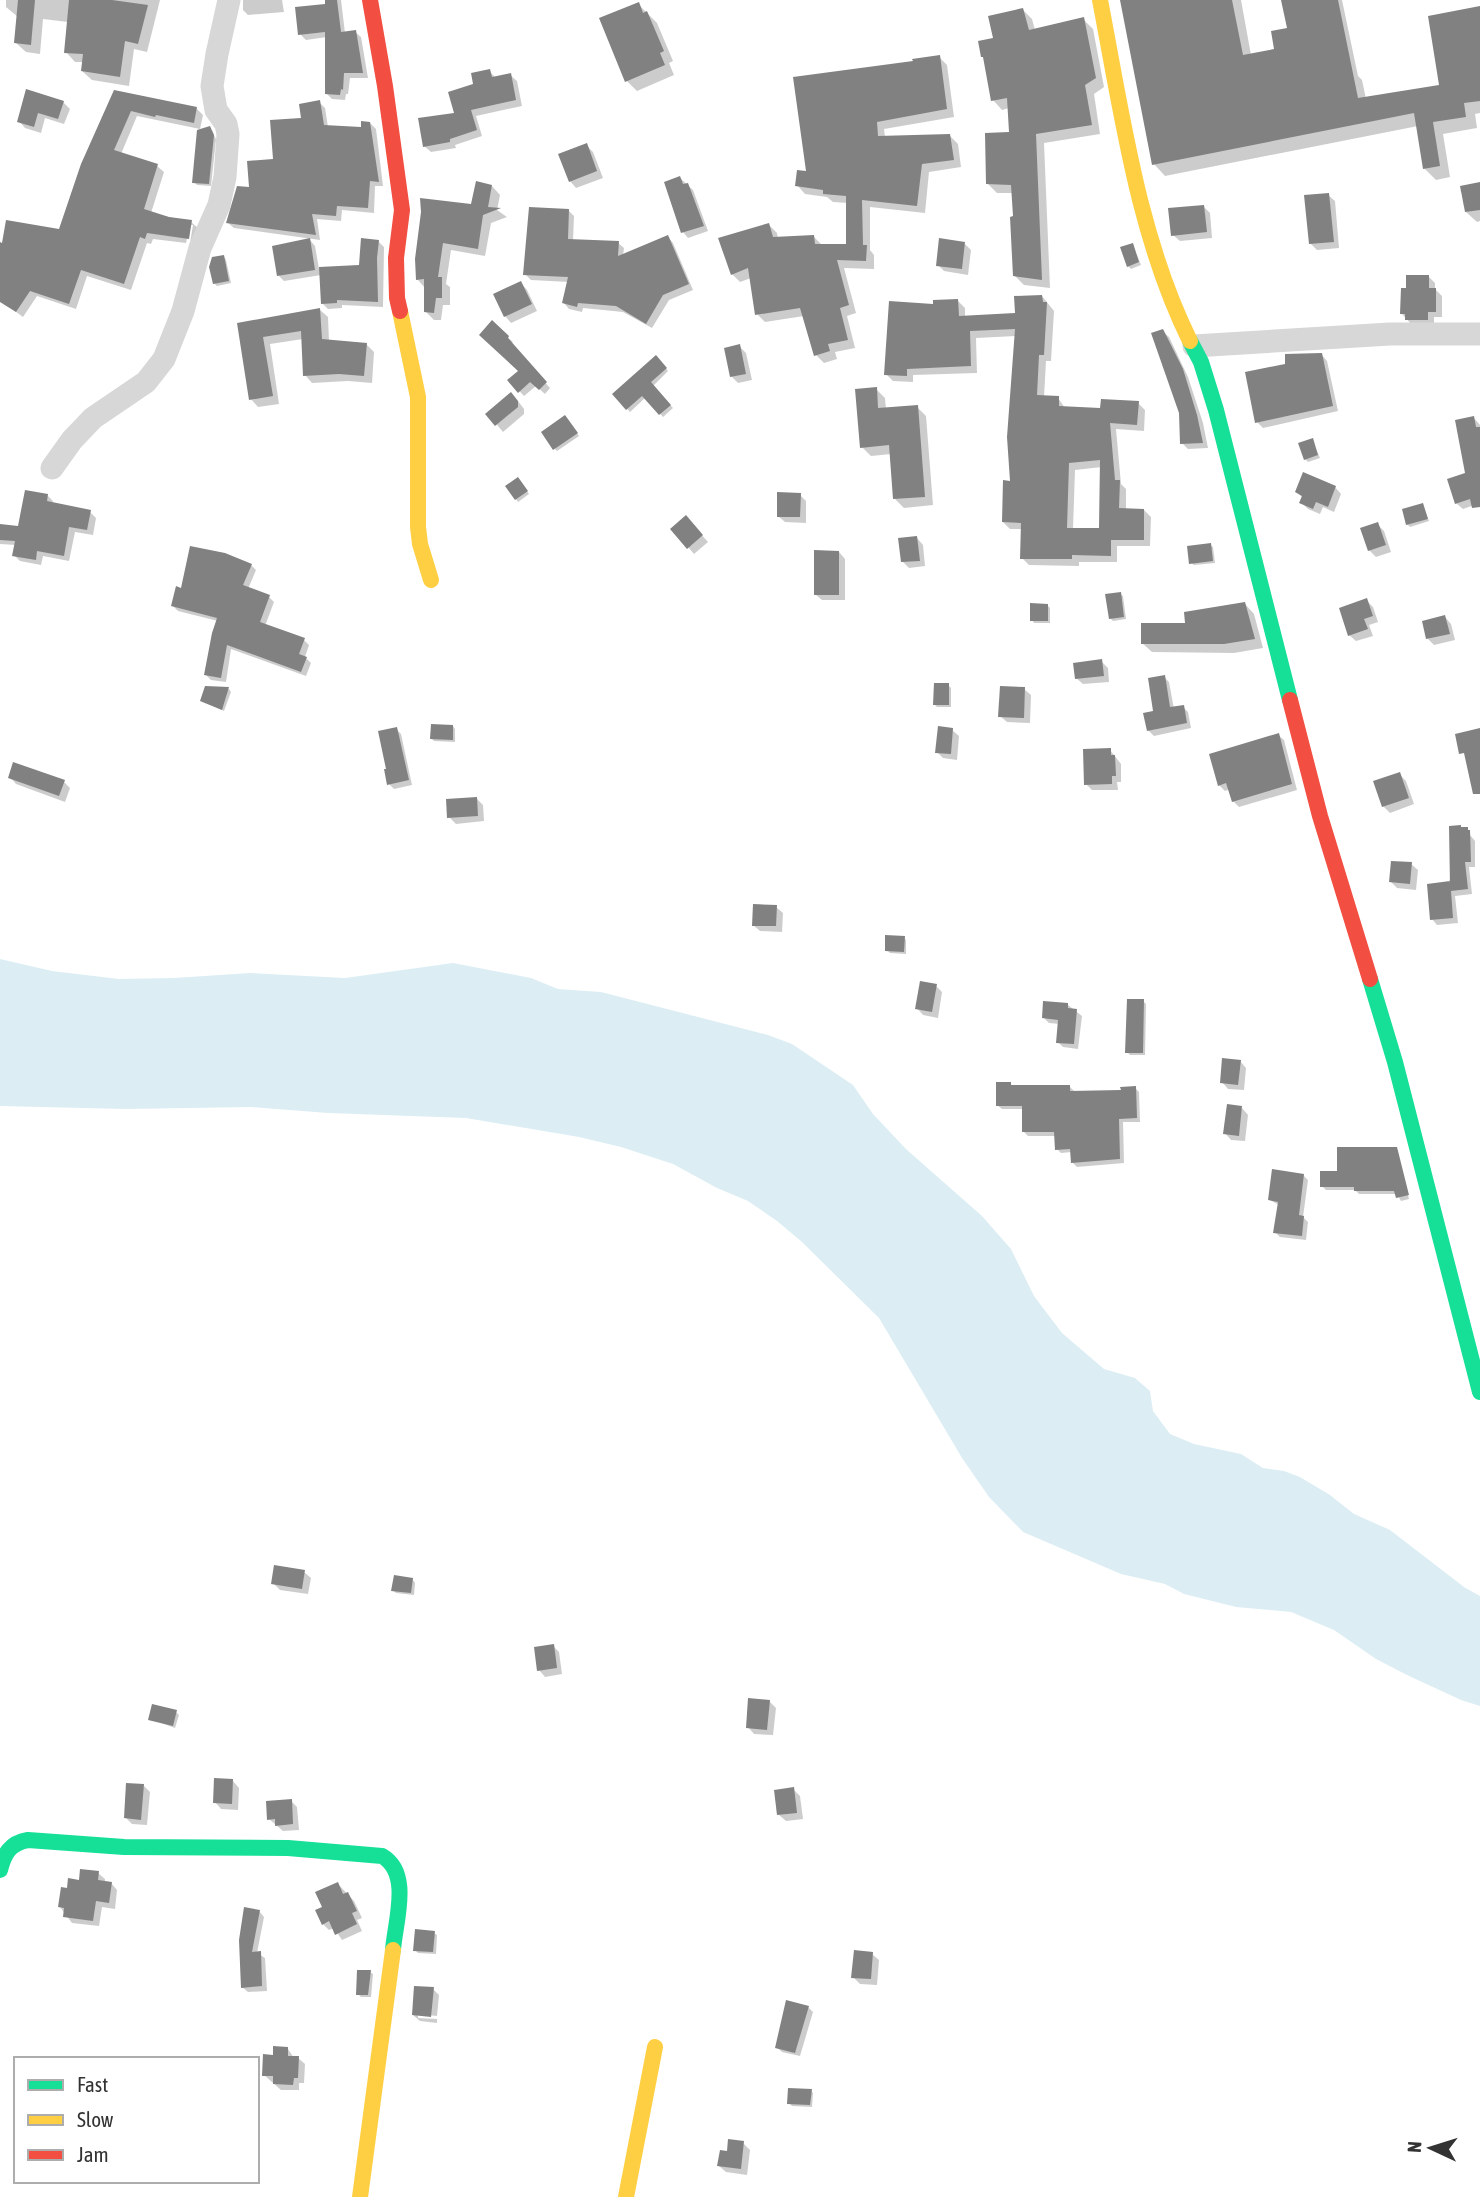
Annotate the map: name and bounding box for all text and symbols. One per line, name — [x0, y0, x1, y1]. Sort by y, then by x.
legend — [14, 2057, 259, 2183]
text: Fast — [77, 2072, 108, 2096]
text: Slow — [77, 2107, 114, 2131]
north arrow — [1396, 2113, 1466, 2183]
text: N — [1403, 2140, 1425, 2153]
text: Jam — [77, 2142, 109, 2166]

